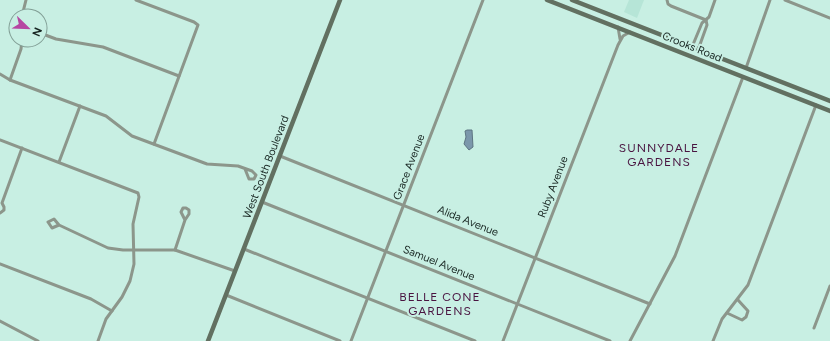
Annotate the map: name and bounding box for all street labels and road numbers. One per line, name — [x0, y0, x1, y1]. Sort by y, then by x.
street label: Crooks Road — [660, 29, 724, 65]
street label: West South Boulevard — [240, 114, 292, 220]
street label: Grace Avenue — [390, 132, 428, 202]
street label: Ruby Avenue — [535, 154, 571, 220]
street label: Alida Avenue — [436, 203, 500, 239]
street label: Samuel Avenue — [401, 243, 477, 283]

